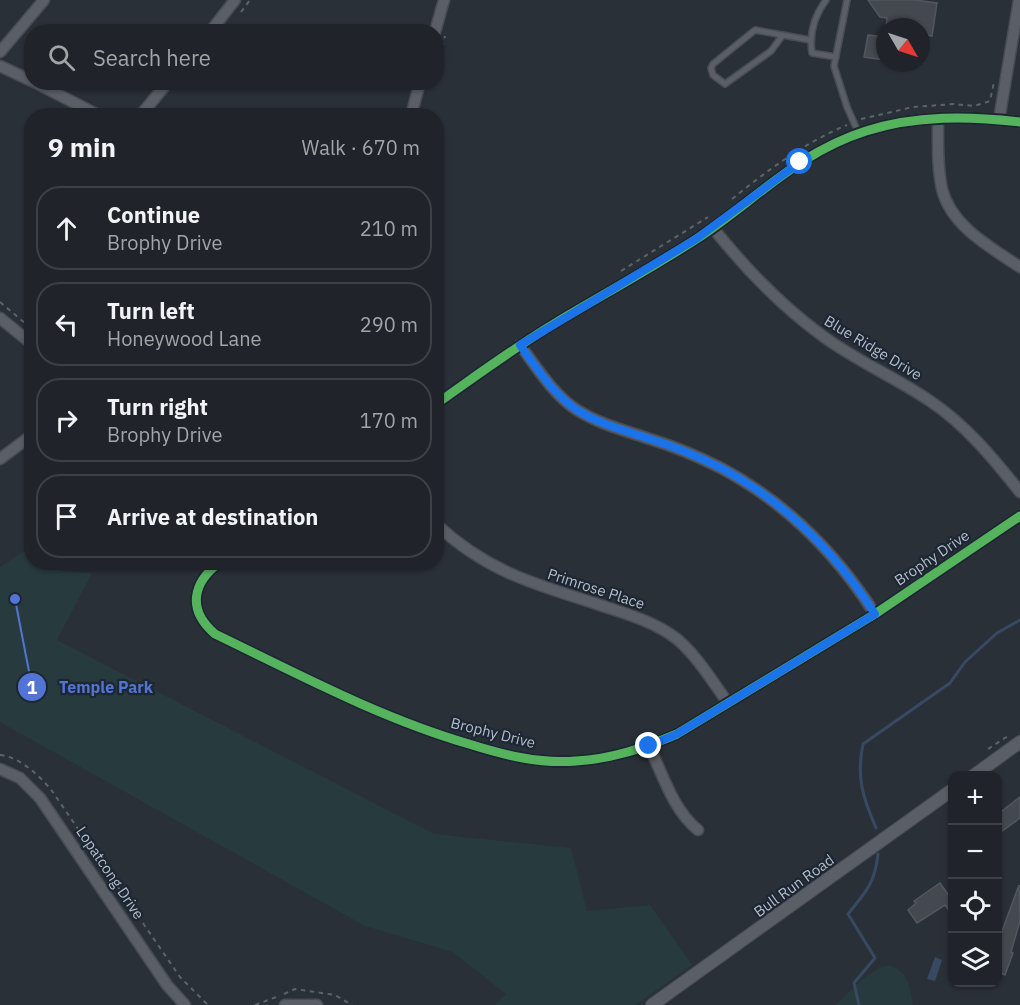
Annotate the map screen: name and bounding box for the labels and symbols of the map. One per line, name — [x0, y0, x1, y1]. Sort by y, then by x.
north arrow — [876, 18, 930, 72]
route start — [786, 148, 812, 174]
street label: Blue Ridge Drive — [821, 311, 926, 384]
street label: Brophy Drive — [891, 526, 973, 590]
street label: Primrose Place — [545, 564, 647, 613]
callout: Temple Park — [17, 670, 165, 704]
text: 1 — [27, 676, 38, 699]
text: Temple Park — [59, 677, 154, 697]
street label: Brophy Drive — [449, 713, 537, 752]
route end — [635, 732, 661, 758]
street label: Lopatcong Drive — [72, 822, 149, 923]
street label: Bull Run Road — [750, 850, 838, 921]

